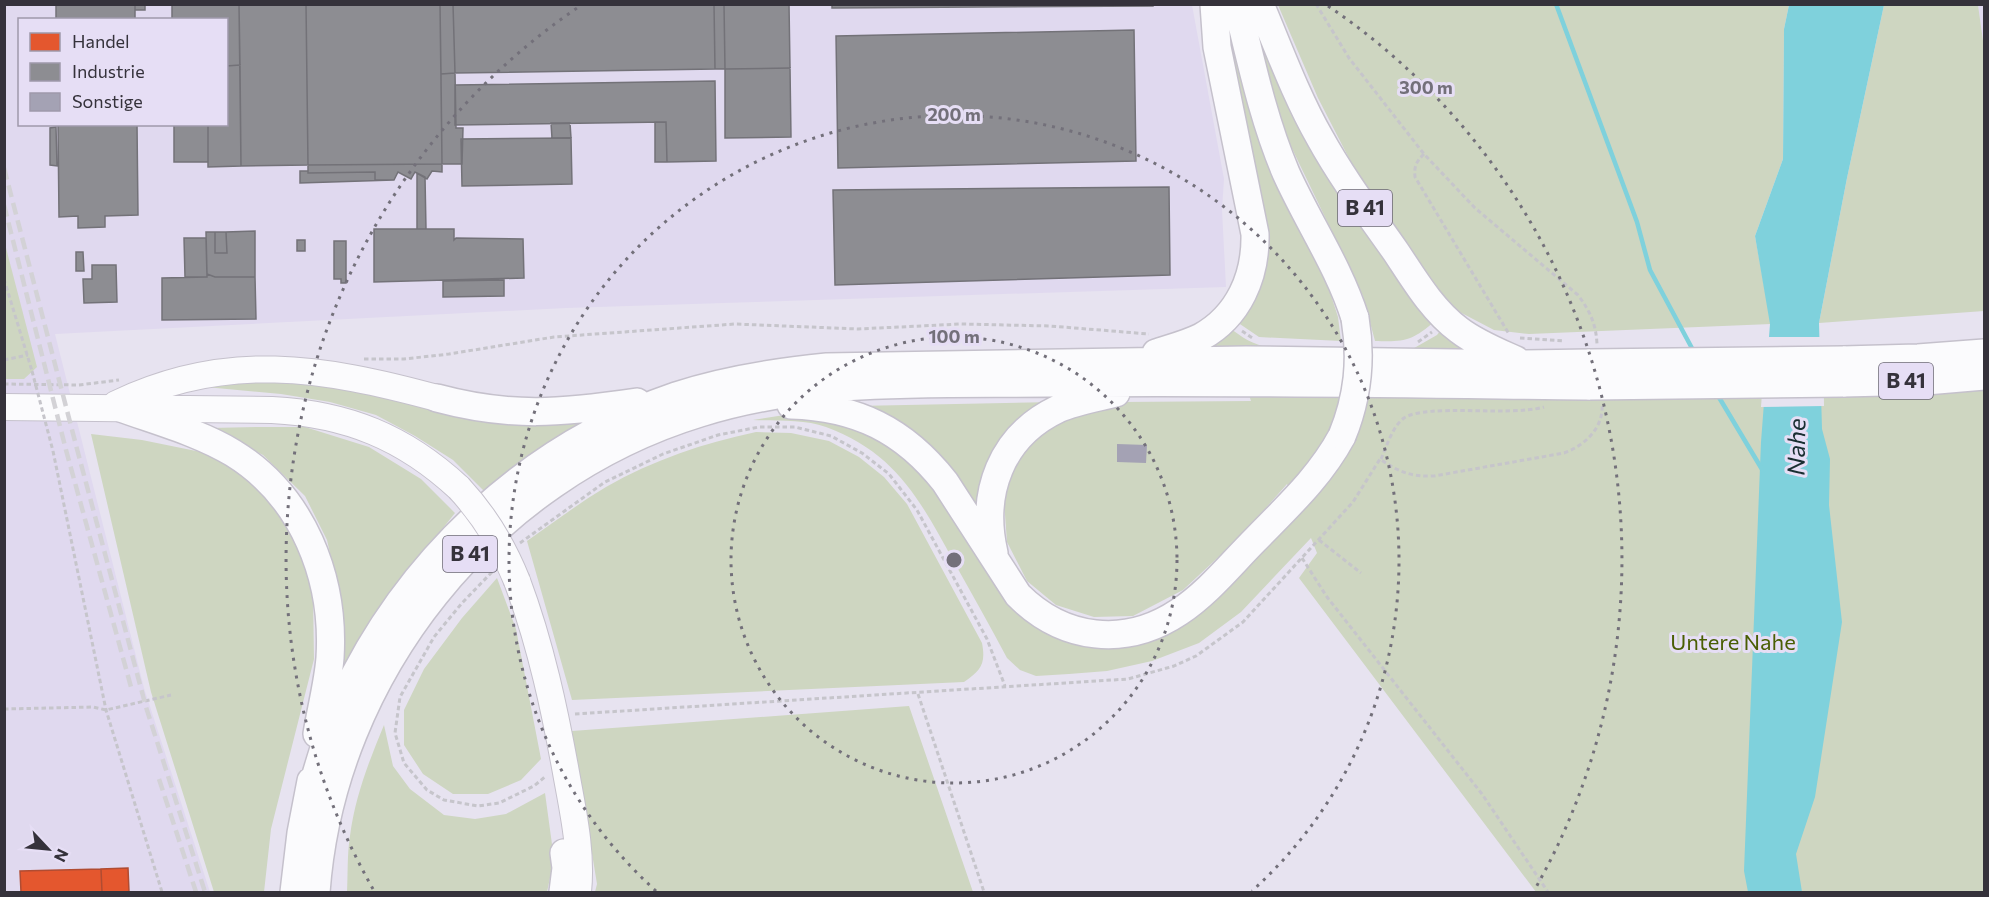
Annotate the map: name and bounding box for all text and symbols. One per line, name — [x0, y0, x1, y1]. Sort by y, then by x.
legend — [18, 18, 228, 126]
text: Handel — [72, 30, 130, 52]
text: Industrie — [72, 60, 145, 82]
text: 300 m — [1399, 76, 1453, 98]
text: Sonstige — [72, 90, 143, 112]
text: 200 m — [927, 103, 981, 125]
road number: B 41 — [1338, 190, 1392, 226]
text: 100 m — [928, 325, 980, 347]
road number: B 41 — [1879, 363, 1933, 399]
water label: Nahe — [1781, 418, 1811, 476]
road number: B 41 — [443, 536, 497, 572]
centre of rings — [944, 550, 964, 570]
park label: Untere Nahe — [1670, 628, 1796, 655]
north arrow — [18, 819, 78, 879]
text: N — [51, 846, 73, 865]

